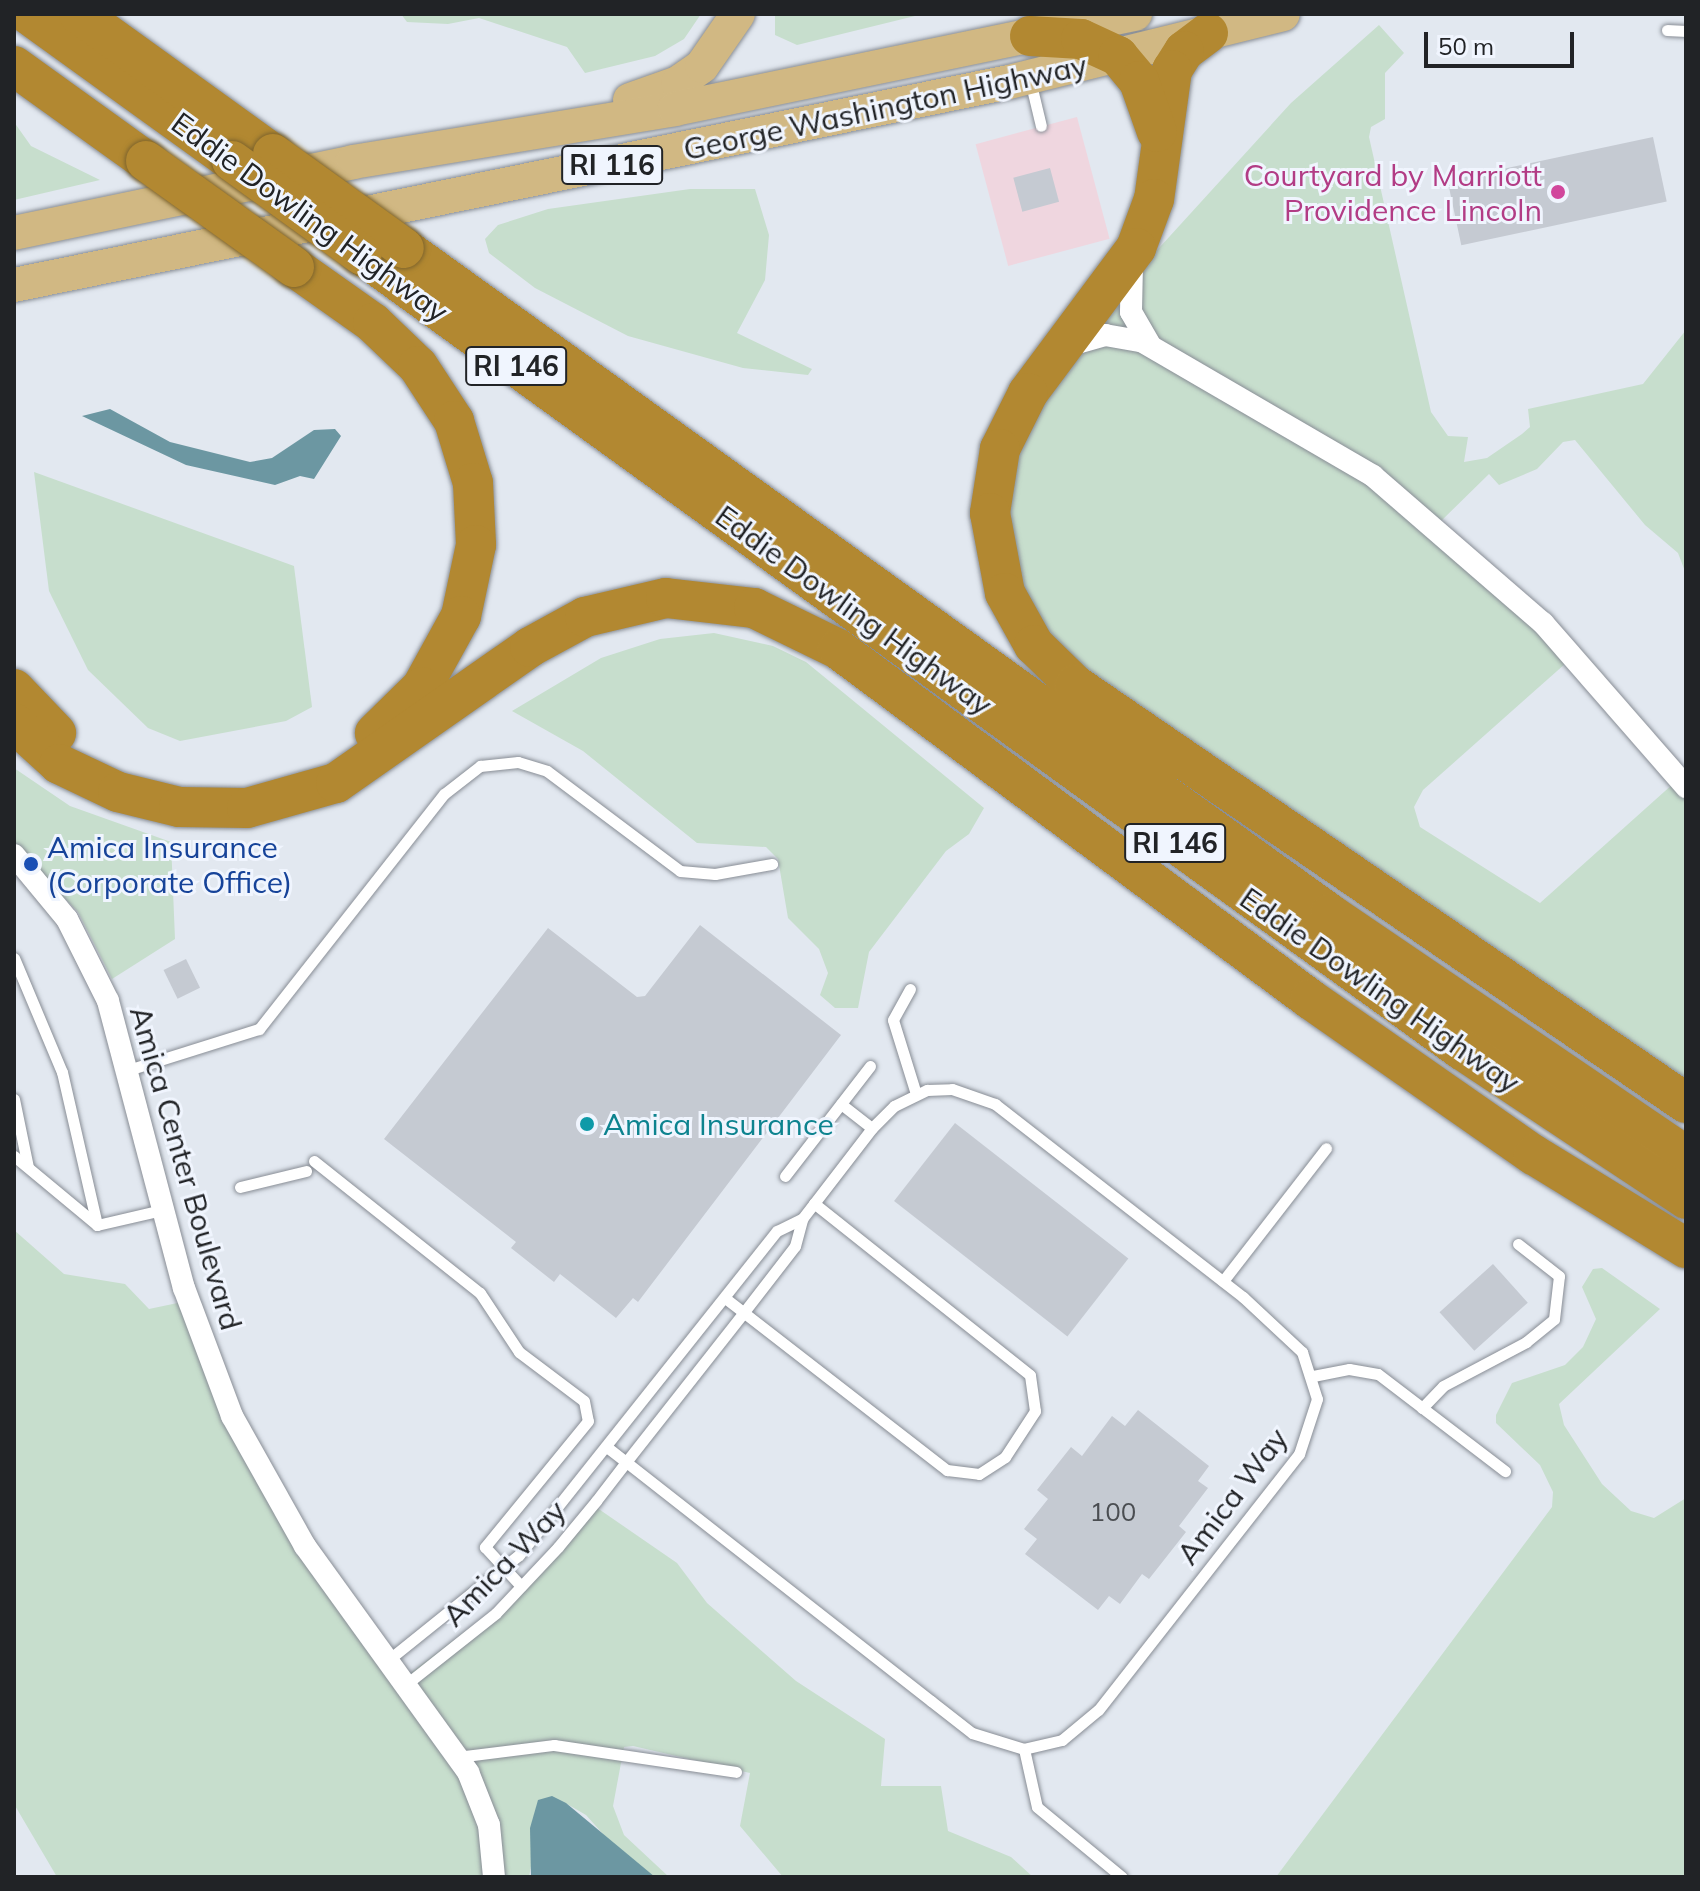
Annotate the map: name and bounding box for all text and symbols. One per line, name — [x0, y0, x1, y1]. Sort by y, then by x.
scale bar — [1428, 16, 1578, 66]
text: 50 m — [1438, 31, 1494, 61]
street label: George Washington Highway — [680, 47, 1090, 167]
street label: Eddie Dowling Highway — [165, 105, 455, 329]
road number: RI 116 — [560, 141, 664, 189]
place label: Courtyard by Marriott Providence Lincoln — [1244, 157, 1542, 228]
marker: Courtyard by Marriott Providence Lincoln — [1549, 183, 1567, 201]
road number: RI 146 — [464, 342, 568, 390]
street label: Eddie Dowling Highway — [709, 498, 999, 722]
road number: RI 146 — [1123, 819, 1227, 867]
place label: Amica Insurance (Corporate Office) — [47, 829, 292, 900]
marker: Amica Insurance (Corporate Office) — [22, 855, 40, 873]
street label: Eddie Dowling Highway — [1233, 880, 1527, 1100]
street label: Amica Center Boulevard — [122, 1002, 250, 1334]
place label: Amica Insurance — [603, 1106, 834, 1142]
marker: Amica Insurance — [578, 1115, 596, 1133]
street label: Amica Way — [1169, 1421, 1295, 1571]
street label: Amica Way — [435, 1492, 573, 1634]
house number: 100 — [1090, 1496, 1136, 1528]

